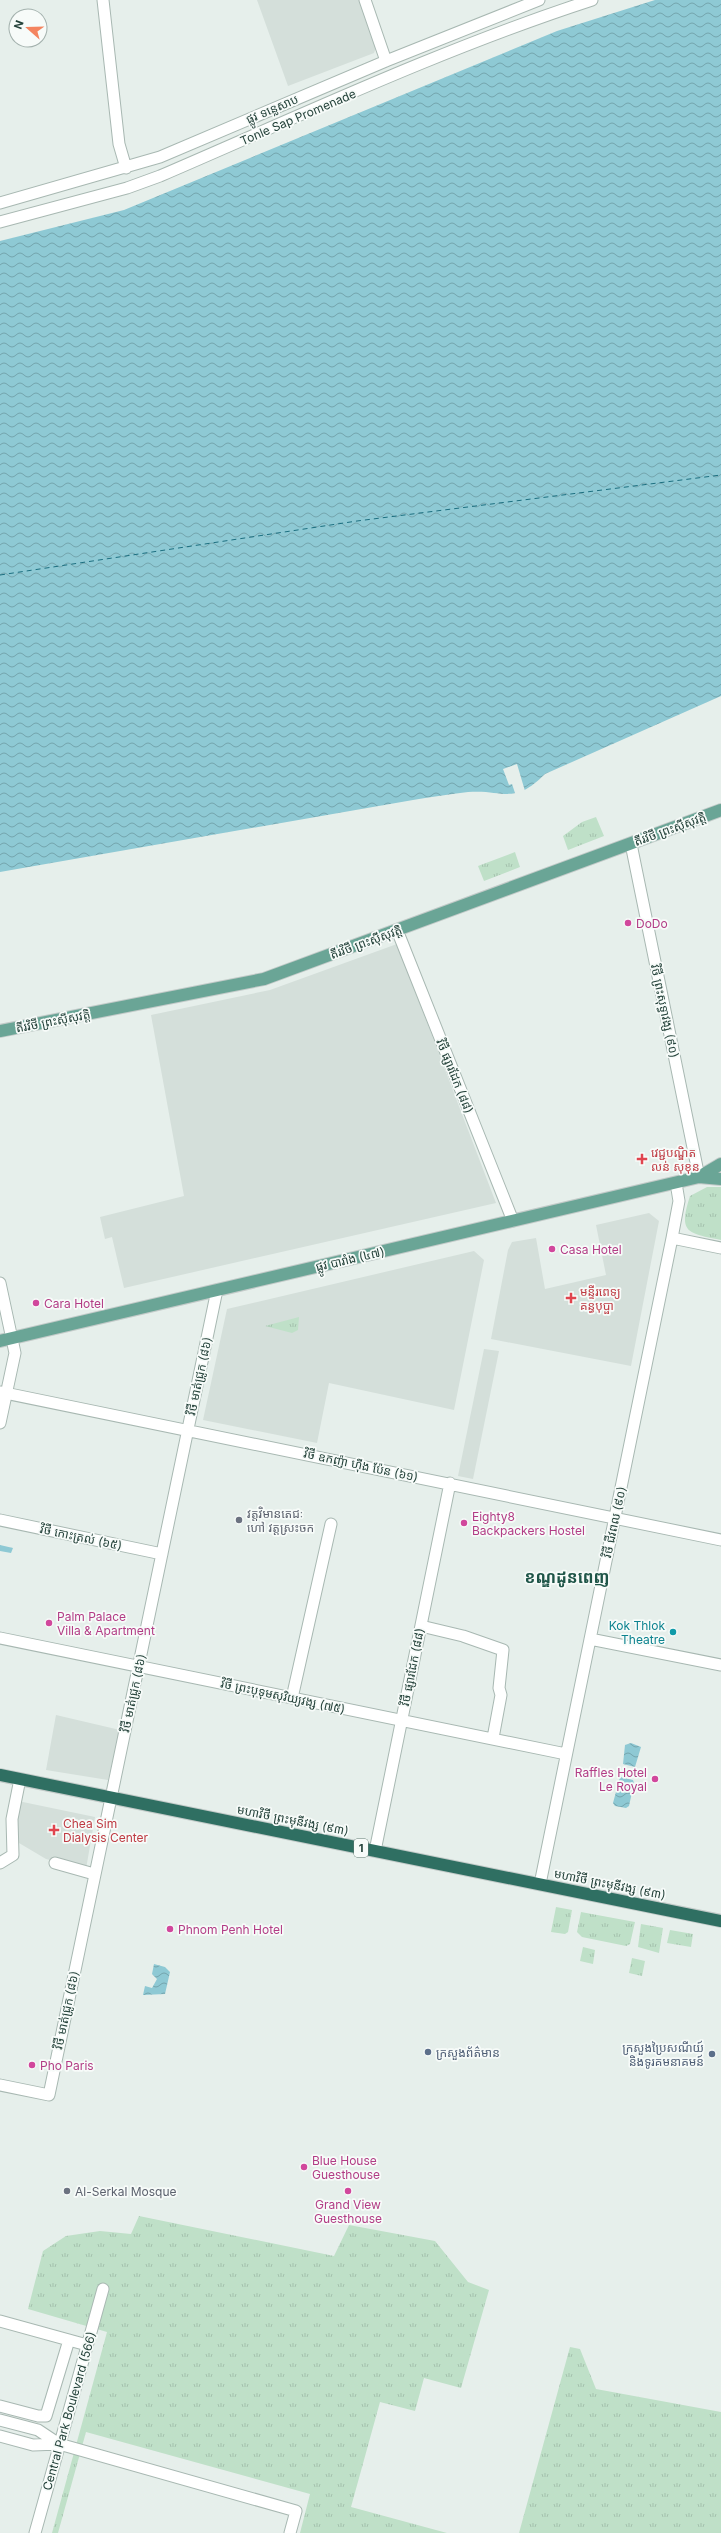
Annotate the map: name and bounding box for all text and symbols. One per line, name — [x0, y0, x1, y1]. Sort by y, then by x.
north arrow — [8, 8, 48, 48]
text: N — [11, 18, 27, 31]
street label: Tonle Sap Promenade — [238, 86, 358, 148]
street label: ផ្លូវ ទន្លេសាប — [244, 91, 302, 130]
street label: តីរវិថី ព្រះស៊ីសុវត្តិ — [632, 809, 708, 849]
place label: DoDo — [636, 916, 668, 931]
marker: DoDo — [623, 918, 633, 928]
street label: តីរវិថី ព្រះស៊ីសុវត្តិ — [328, 922, 404, 962]
street label: វិថី ព្រះសុទ្ធាវង្ស (៩០) — [647, 963, 682, 1059]
street label: តីរវិថី ព្រះស៊ីសុវត្តិ — [15, 1006, 92, 1036]
street label: វិថី ផ្សារដែក (៨៨) — [433, 1036, 477, 1115]
place label: វេជ្ជបណ្ឌិត លន់ សុខុន — [651, 1145, 700, 1174]
marker: វេជ្ជបណ្ឌិត លន់ សុខុន — [636, 1153, 648, 1165]
place label: Casa Hotel — [560, 1242, 622, 1257]
street label: ផ្លូវ បារាំង (៤៧) — [314, 1244, 387, 1278]
marker: Casa Hotel — [547, 1244, 557, 1254]
place label: មន្ទីរពេទ្យ គន្ធបុប្ផា — [580, 1284, 621, 1313]
marker: មន្ទីរពេទ្យ គន្ធបុប្ផា — [565, 1292, 577, 1304]
place label: Cara Hotel — [44, 1296, 104, 1311]
marker: Cara Hotel — [31, 1298, 41, 1308]
street label: វិថី មាត់ជ្រូក (៨៦) — [183, 1335, 215, 1417]
street label: វិថី ឧកញ៉ា ហ៊ីង ប៉ែន (៦១) — [302, 1445, 420, 1485]
street label: វិថី ជីវពល (៩០) — [599, 1485, 629, 1559]
place label: វត្តវិមានតេជៈ ហៅ វត្តស្រះចក — [247, 1506, 314, 1535]
place label: Eighty8 Backpackers Hostel — [472, 1509, 585, 1538]
marker: វត្តវិមានតេជៈ ហៅ វត្តស្រះចក — [234, 1515, 244, 1525]
marker: Eighty8 Backpackers Hostel — [459, 1518, 469, 1528]
street label: វិថី កោះត្រល់ (៦៥) — [38, 1521, 123, 1553]
district label: ខណ្ឌដូនពេញ — [525, 1567, 609, 1588]
place label: Palm Palace Villa & Apartment — [57, 1609, 155, 1638]
marker: Palm Palace Villa & Apartment — [44, 1618, 54, 1628]
place label: Kok Thlok Theatre — [609, 1618, 665, 1647]
street label: វិថី ផ្សារដែក (៨៨) — [397, 1627, 427, 1708]
marker: Kok Thlok Theatre — [668, 1627, 678, 1637]
street label: វិថី មាត់ជ្រូក (៨៦) — [117, 1652, 149, 1734]
street label: វិថី ព្រះបុទុមសុរិយ្យវង្ស (៧៥) — [219, 1675, 347, 1717]
place label: Raffles Hotel Le Royal — [575, 1765, 647, 1794]
marker: Raffles Hotel Le Royal — [650, 1774, 660, 1784]
street label: មហាវិថី ព្រះមុនីវង្ស (៩៣) — [236, 1802, 350, 1838]
place label: Chea Sim Dialysis Center — [63, 1816, 149, 1845]
marker: Chea Sim Dialysis Center — [48, 1824, 60, 1836]
road number: 1 — [354, 1839, 368, 1857]
street label: មហាវិថី ព្រះមុនីវង្ស (៩៣) — [553, 1866, 667, 1902]
place label: Phnom Penh Hotel — [178, 1922, 283, 1937]
marker: Phnom Penh Hotel — [165, 1924, 175, 1934]
street label: វិថី មាត់ជ្រូក (៨៦) — [50, 1969, 82, 2051]
place label: ក្រសួងប្រៃសណីយ៍ និងទូរគមនាគមន៍ — [622, 2040, 704, 2069]
place label: ក្រសួងព័ត៌មាន — [436, 2045, 500, 2060]
marker: ក្រសួងព័ត៌មាន — [423, 2047, 433, 2057]
marker: ក្រសួងប្រៃសណីយ៍ និងទូរគមនាគមន៍ — [707, 2049, 717, 2059]
place label: Pho Paris — [40, 2058, 94, 2073]
marker: Pho Paris — [27, 2060, 37, 2070]
place label: Blue House Guesthouse — [312, 2153, 380, 2182]
marker: Blue House Guesthouse — [299, 2162, 309, 2172]
place label: Al-Serkal Mosque — [75, 2184, 177, 2199]
marker: Al-Serkal Mosque — [62, 2186, 72, 2196]
marker: Grand View Guesthouse — [343, 2186, 353, 2196]
place label: Grand View Guesthouse — [314, 2197, 382, 2226]
street label: Central Park Boulevard (566) — [39, 2330, 99, 2492]

